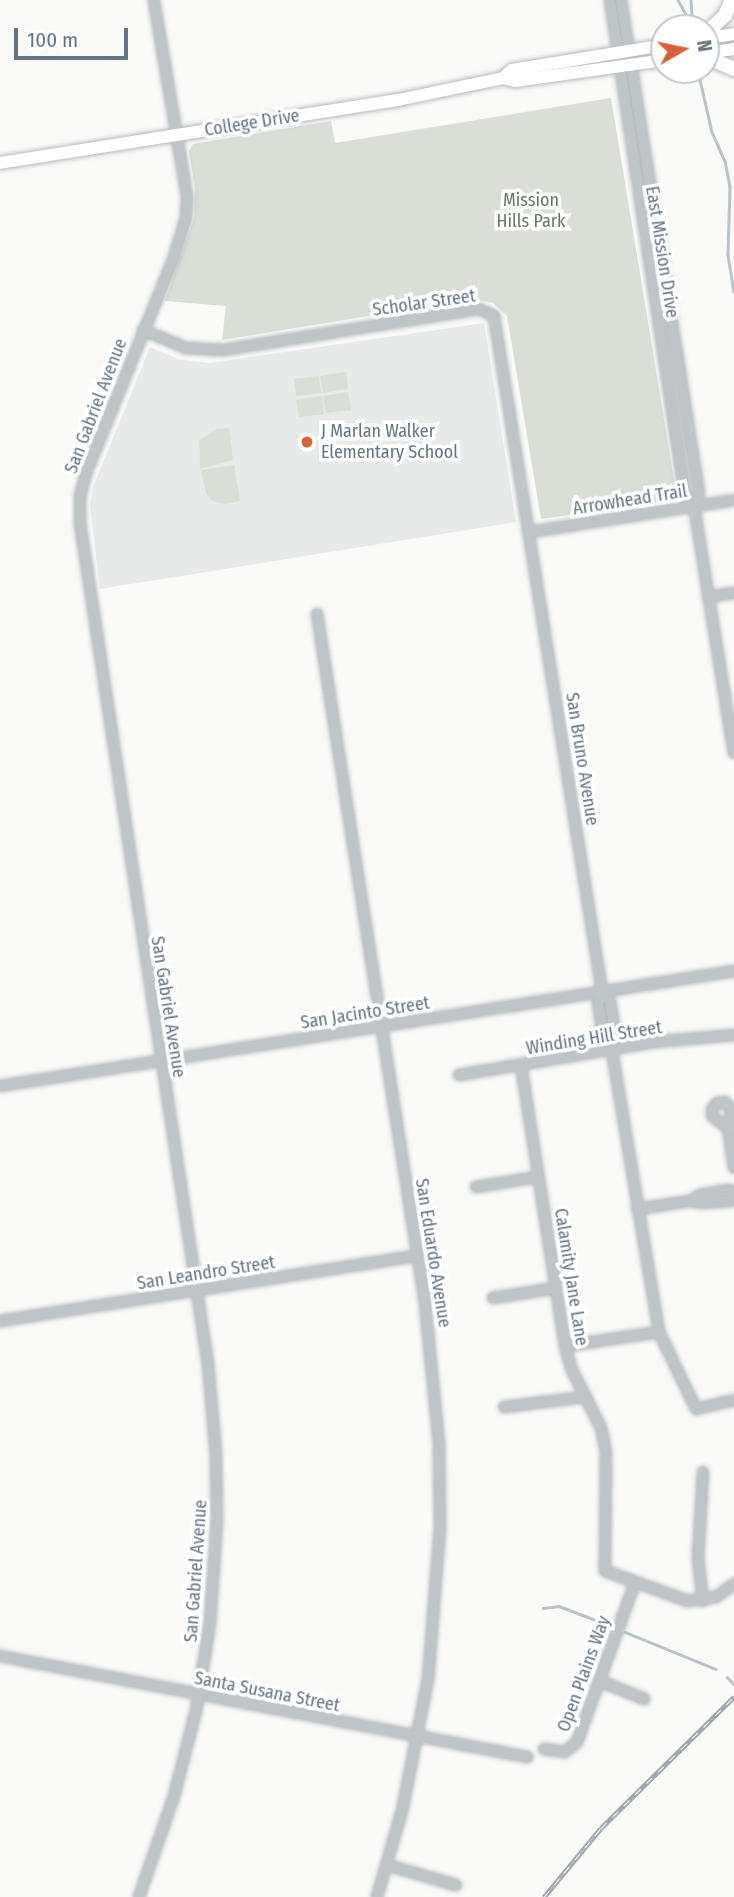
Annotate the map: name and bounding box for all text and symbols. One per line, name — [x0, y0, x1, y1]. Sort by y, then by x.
scale bar — [18, 14, 131, 58]
north arrow — [650, 14, 720, 84]
text: 100 m — [27, 27, 78, 53]
text: N — [692, 39, 717, 53]
street label: College Drive — [203, 105, 301, 141]
street label: East Mission Drive — [641, 185, 683, 319]
park label: Mission Hills Park — [497, 190, 565, 232]
street label: Scholar Street — [371, 285, 477, 321]
street label: San Gabriel Avenue — [60, 335, 132, 477]
place label: J Marlan Walker Elementary School — [321, 421, 458, 464]
marker: J Marlan Walker Elementary School — [299, 434, 315, 450]
street label: Arrowhead Trail — [571, 480, 689, 520]
street label: San Bruno Avenue — [561, 691, 603, 827]
street label: San Gabriel Avenue — [146, 935, 190, 1079]
street label: San Jacinto Street — [299, 992, 431, 1034]
street label: Winding Hill Street — [525, 1017, 663, 1059]
street label: San Eduardo Avenue — [411, 1177, 455, 1329]
street label: Calamity Jane Lane — [549, 1207, 593, 1347]
street label: San Leandro Street — [135, 1251, 277, 1295]
street label: San Gabriel Avenue — [180, 1499, 212, 1643]
street label: Open Plains Way — [553, 1613, 615, 1735]
street label: Santa Susana Street — [193, 1667, 341, 1717]

